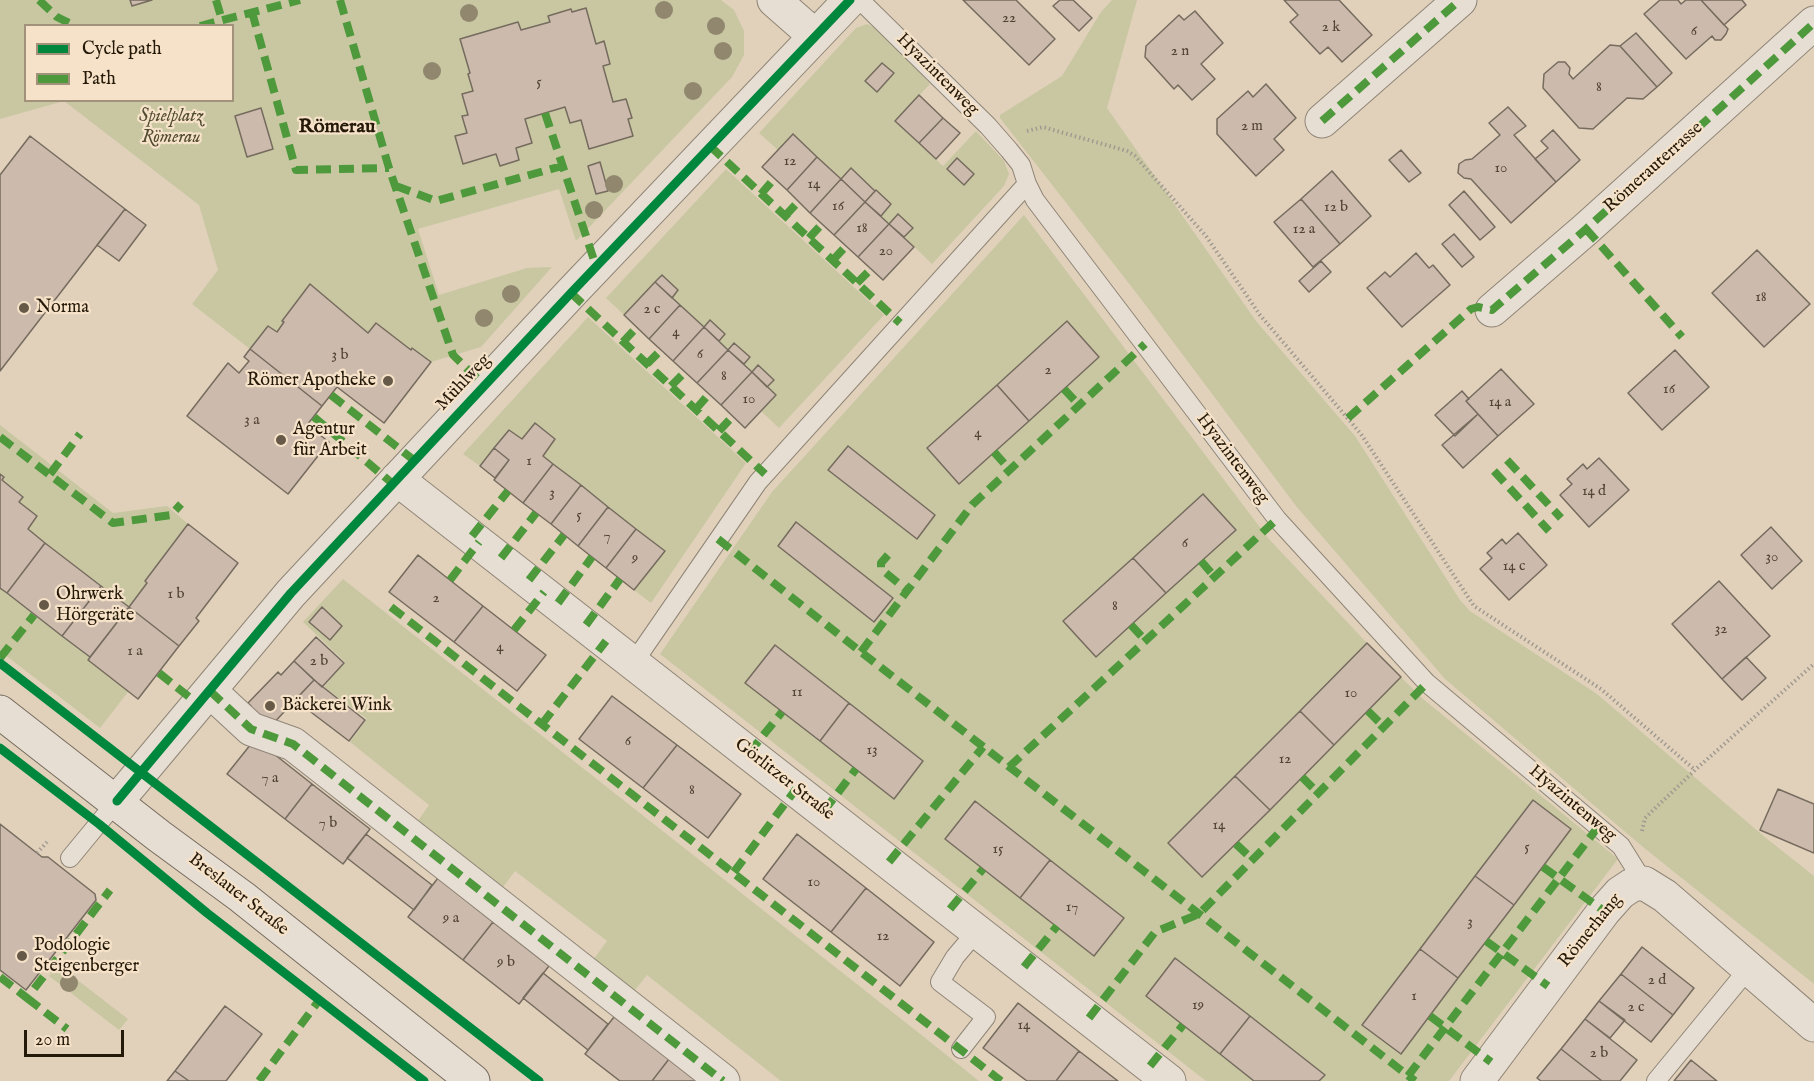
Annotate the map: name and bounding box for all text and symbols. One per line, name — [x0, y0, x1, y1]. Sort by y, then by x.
house number: 22 — [1002, 10, 1016, 28]
house number: 2 k — [1322, 19, 1340, 37]
house number: 6 — [1691, 23, 1697, 41]
legend — [24, 24, 234, 102]
street label: Hyazintenweg — [891, 29, 983, 121]
text: Cycle path — [82, 38, 162, 61]
house number: 2 n — [1171, 43, 1189, 61]
text: Path — [82, 68, 116, 91]
house number: 5 — [536, 74, 542, 92]
house number: 8 — [1596, 79, 1602, 97]
park label: Spielplatz Römerau — [139, 106, 203, 148]
district label: Römerau — [299, 116, 375, 140]
house number: 2 m — [1241, 118, 1263, 136]
street label: Römerauterrasse — [1600, 118, 1708, 218]
house number: 12 — [784, 153, 796, 171]
house number: 10 — [1495, 160, 1507, 178]
house number: 14 — [808, 176, 820, 194]
house number: 16 — [832, 198, 844, 216]
house number: 12 b — [1324, 199, 1348, 217]
house number: 18 — [856, 220, 868, 238]
house number: 12 a — [1293, 221, 1315, 239]
house number: 20 — [879, 243, 893, 261]
house number: 18 — [1755, 289, 1767, 307]
place label: Norma — [36, 297, 89, 319]
marker: Norma — [17, 301, 31, 315]
house number: 2 c — [644, 301, 660, 319]
house number: 4 — [672, 324, 680, 342]
house number: 6 — [697, 346, 703, 364]
house number: 3 b — [332, 347, 348, 365]
street label: Mühlweg — [432, 350, 496, 416]
house number: 2 — [1044, 362, 1052, 380]
house number: 8 — [721, 368, 727, 386]
place label: Römer Apotheke — [247, 370, 376, 392]
marker: Römer Apotheke — [381, 374, 395, 388]
house number: 16 — [1663, 381, 1675, 399]
house number: 10 — [743, 391, 755, 409]
house number: 14 a — [1489, 394, 1511, 412]
street label: Hyazintenweg — [1191, 409, 1273, 509]
house number: 3 a — [244, 412, 260, 430]
place label: Agentur für Arbeit — [293, 419, 367, 462]
house number: 4 — [974, 425, 982, 443]
marker: Agentur für Arbeit — [274, 433, 288, 447]
house number: 1 — [526, 453, 532, 471]
house number: 14 d — [1582, 483, 1606, 501]
house number: 3 — [549, 485, 555, 503]
house number: 5 — [576, 507, 582, 525]
house number: 7 — [603, 528, 611, 546]
house number: 6 — [1182, 535, 1188, 553]
house number: 30 — [1766, 549, 1778, 567]
house number: 9 — [632, 550, 638, 568]
house number: 14 c — [1503, 558, 1525, 576]
place label: Ohrwerk Hörgeräte — [56, 584, 134, 626]
house number: 1 b — [168, 586, 184, 604]
house number: 2 — [432, 590, 440, 608]
marker: Ohrwerk Hörgeräte — [37, 598, 51, 612]
house number: 8 — [1112, 598, 1118, 616]
house number: 32 — [1715, 621, 1727, 639]
house number: 4 — [496, 639, 504, 657]
house number: 1 a — [127, 643, 143, 661]
house number: 2 b — [310, 653, 328, 671]
house number: 11 — [791, 684, 803, 702]
house number: 10 — [1345, 685, 1357, 703]
place label: Bäckerei Wink — [282, 695, 392, 717]
marker: Bäckerei Wink — [263, 699, 277, 713]
house number: 6 — [625, 733, 631, 751]
street label: Görlitzer Straße — [730, 734, 838, 826]
house number: 13 — [866, 742, 878, 760]
house number: 12 — [1279, 751, 1291, 769]
street label: Hyazintenweg — [1524, 761, 1620, 847]
house number: 7 a — [262, 770, 278, 788]
house number: 8 — [689, 782, 695, 800]
house number: 7 b — [319, 815, 337, 833]
house number: 14 — [1213, 817, 1225, 835]
house number: 5 — [1524, 839, 1530, 857]
house number: 15 — [992, 841, 1004, 859]
street label: Breslauer Straße — [184, 849, 292, 941]
house number: 10 — [808, 874, 820, 892]
street label: Römerhang — [1555, 890, 1627, 972]
house number: 17 — [1066, 899, 1078, 917]
house number: 9 a — [443, 910, 459, 928]
house number: 3 — [1467, 914, 1473, 932]
house number: 12 — [877, 928, 889, 946]
place label: Podologie Steigenberger — [34, 935, 139, 978]
marker: Podologie Steigenberger — [15, 949, 29, 963]
house number: 9 b — [497, 954, 515, 972]
house number: 2 d — [1648, 972, 1666, 990]
house number: 1 — [1411, 988, 1417, 1006]
house number: 19 — [1192, 997, 1204, 1015]
house number: 2 c — [1628, 999, 1644, 1017]
house number: 14 — [1018, 1017, 1030, 1035]
scale bar — [27, 1018, 128, 1056]
text: 20 m — [35, 1029, 70, 1052]
house number: 2 b — [1590, 1045, 1608, 1063]

